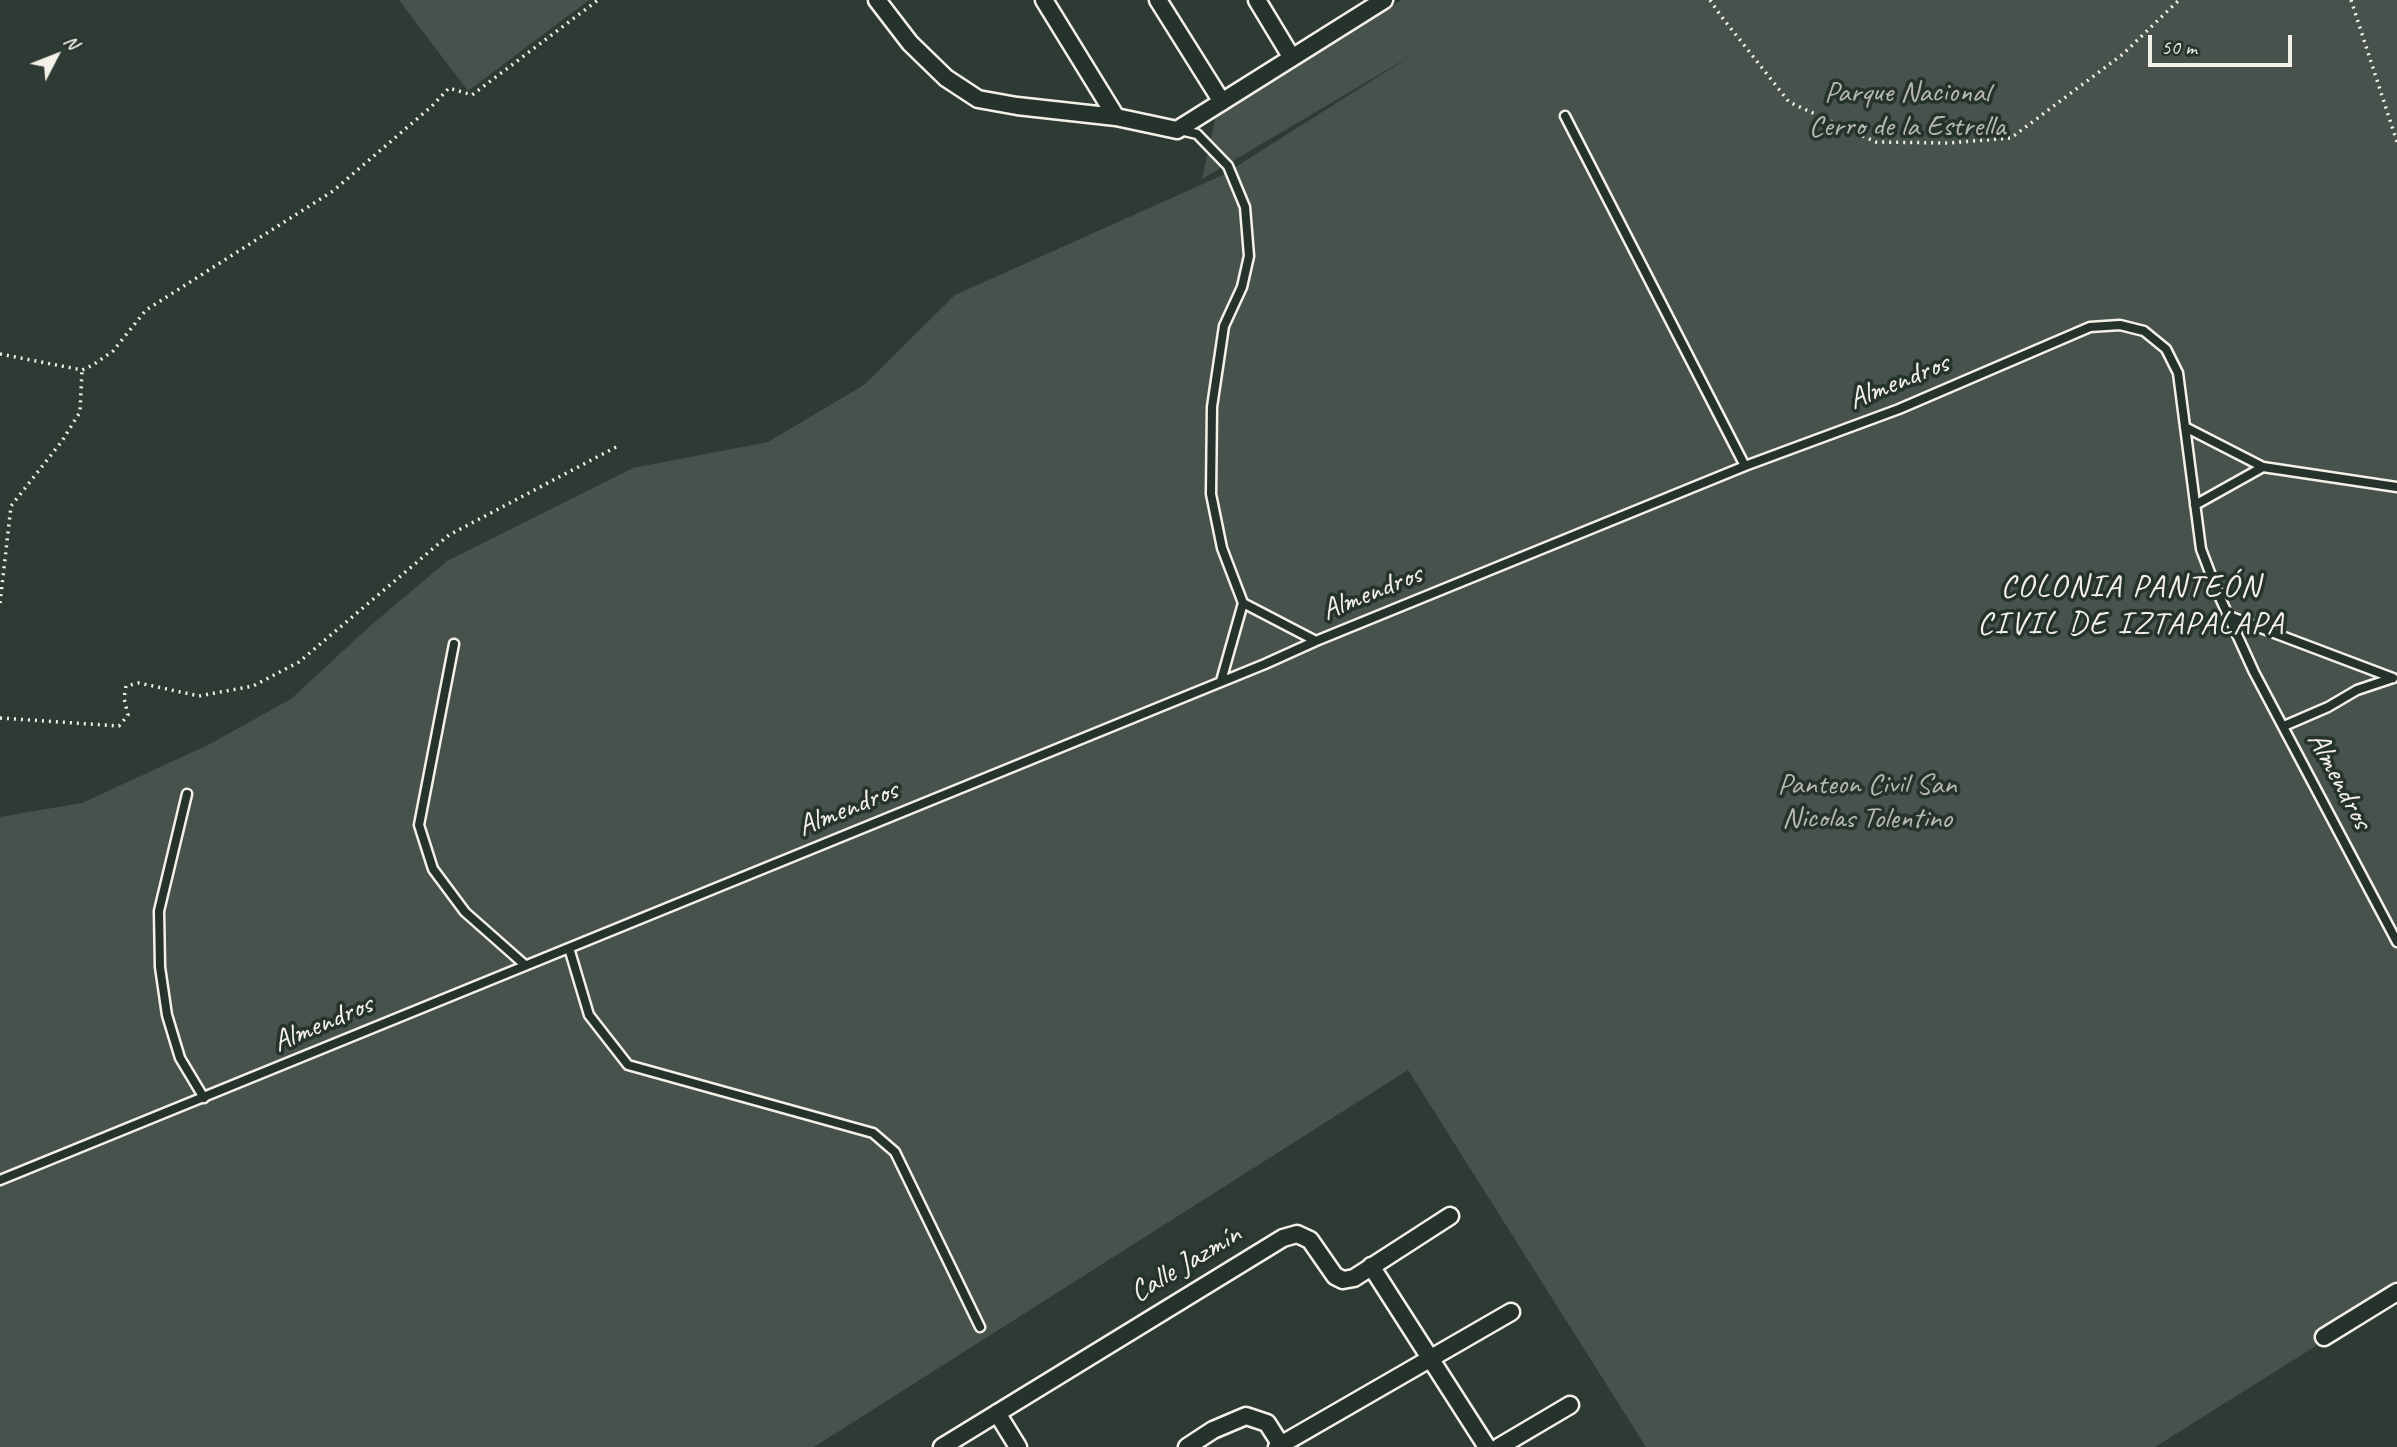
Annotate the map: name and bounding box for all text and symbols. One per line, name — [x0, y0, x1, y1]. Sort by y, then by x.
north arrow — [21, 21, 91, 91]
scale bar — [2152, 21, 2296, 65]
text: N — [59, 30, 84, 54]
text: 50 m — [2161, 34, 2197, 60]
park label: Parque Nacional Cerro de la Estrella — [1809, 75, 2005, 146]
street label: Almendros — [1844, 346, 1954, 418]
street label: Almendros — [1317, 557, 1427, 629]
district label: COLONIA PANTEÓN CIVIL DE IZTAPALAPA — [1980, 569, 2282, 644]
street label: Almendros — [2298, 726, 2380, 836]
park label: Panteon Civil San Nicolas Tolentino — [1777, 767, 1957, 838]
street label: Almendros — [793, 773, 903, 845]
street label: Almendros — [268, 987, 378, 1061]
street label: Calle Jazmín — [1124, 1217, 1248, 1311]

